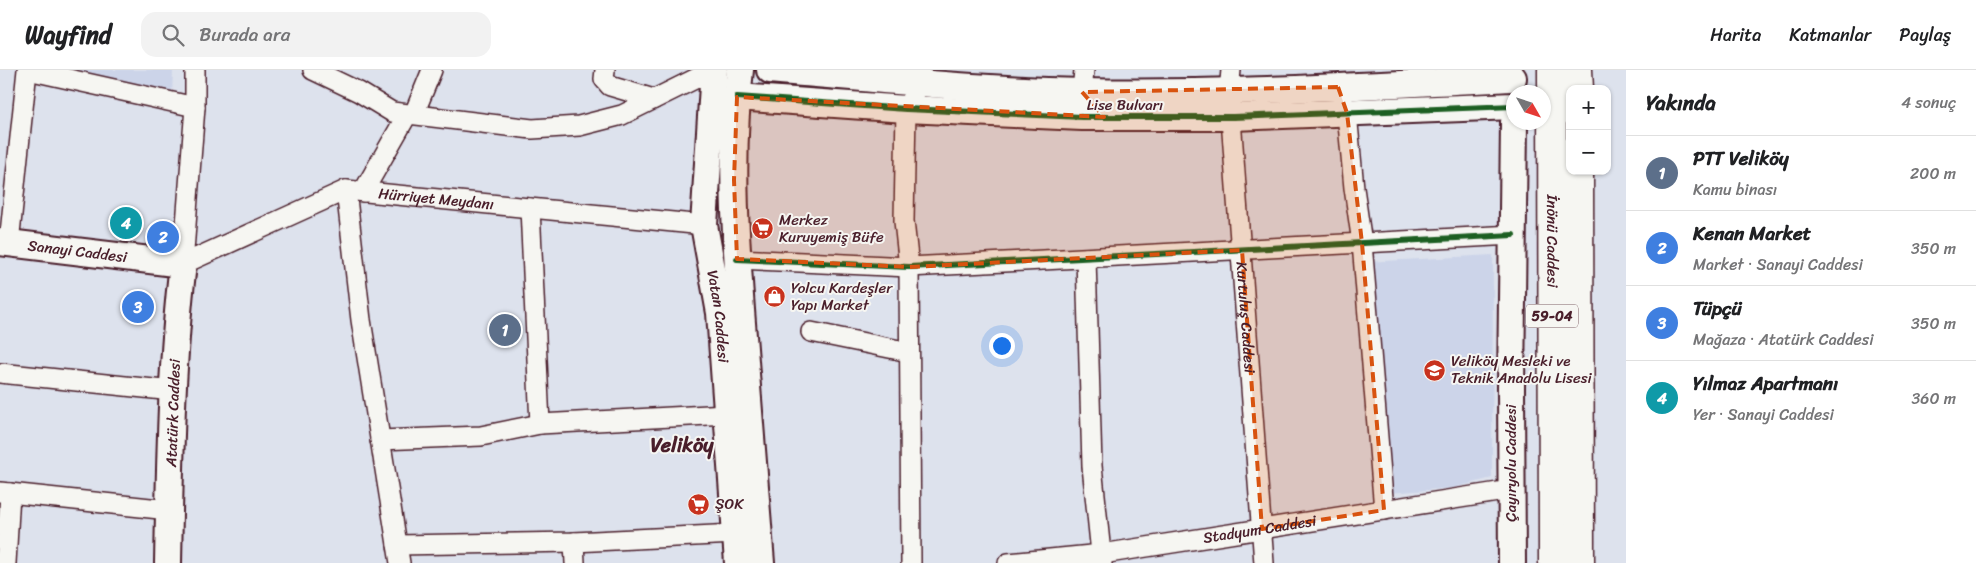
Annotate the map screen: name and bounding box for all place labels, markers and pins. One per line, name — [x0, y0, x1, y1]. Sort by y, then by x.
pin: 4 — [110, 204, 142, 242]
place label: Merkez Kuruyemiş Büfe — [779, 207, 884, 250]
supermarket icon: Merkez Kuruyemiş Büfe — [751, 217, 775, 241]
pin: 2 — [147, 218, 179, 256]
place label: Yolcu Kardeşler Yapı Market — [791, 275, 893, 318]
shop icon: Yolcu Kardeşler Yapı Market — [763, 285, 787, 309]
pin: 3 — [122, 288, 154, 326]
pin: 1 — [489, 311, 521, 349]
place label: Veliköy Mesleki ve Teknik Anadolu Lisesi — [1451, 348, 1593, 391]
school or university icon: Veliköy Mesleki ve Teknik Anadolu Lisesi — [1423, 358, 1447, 382]
place label: ŞOK — [715, 491, 744, 517]
supermarket icon: ŞOK — [687, 492, 711, 516]

